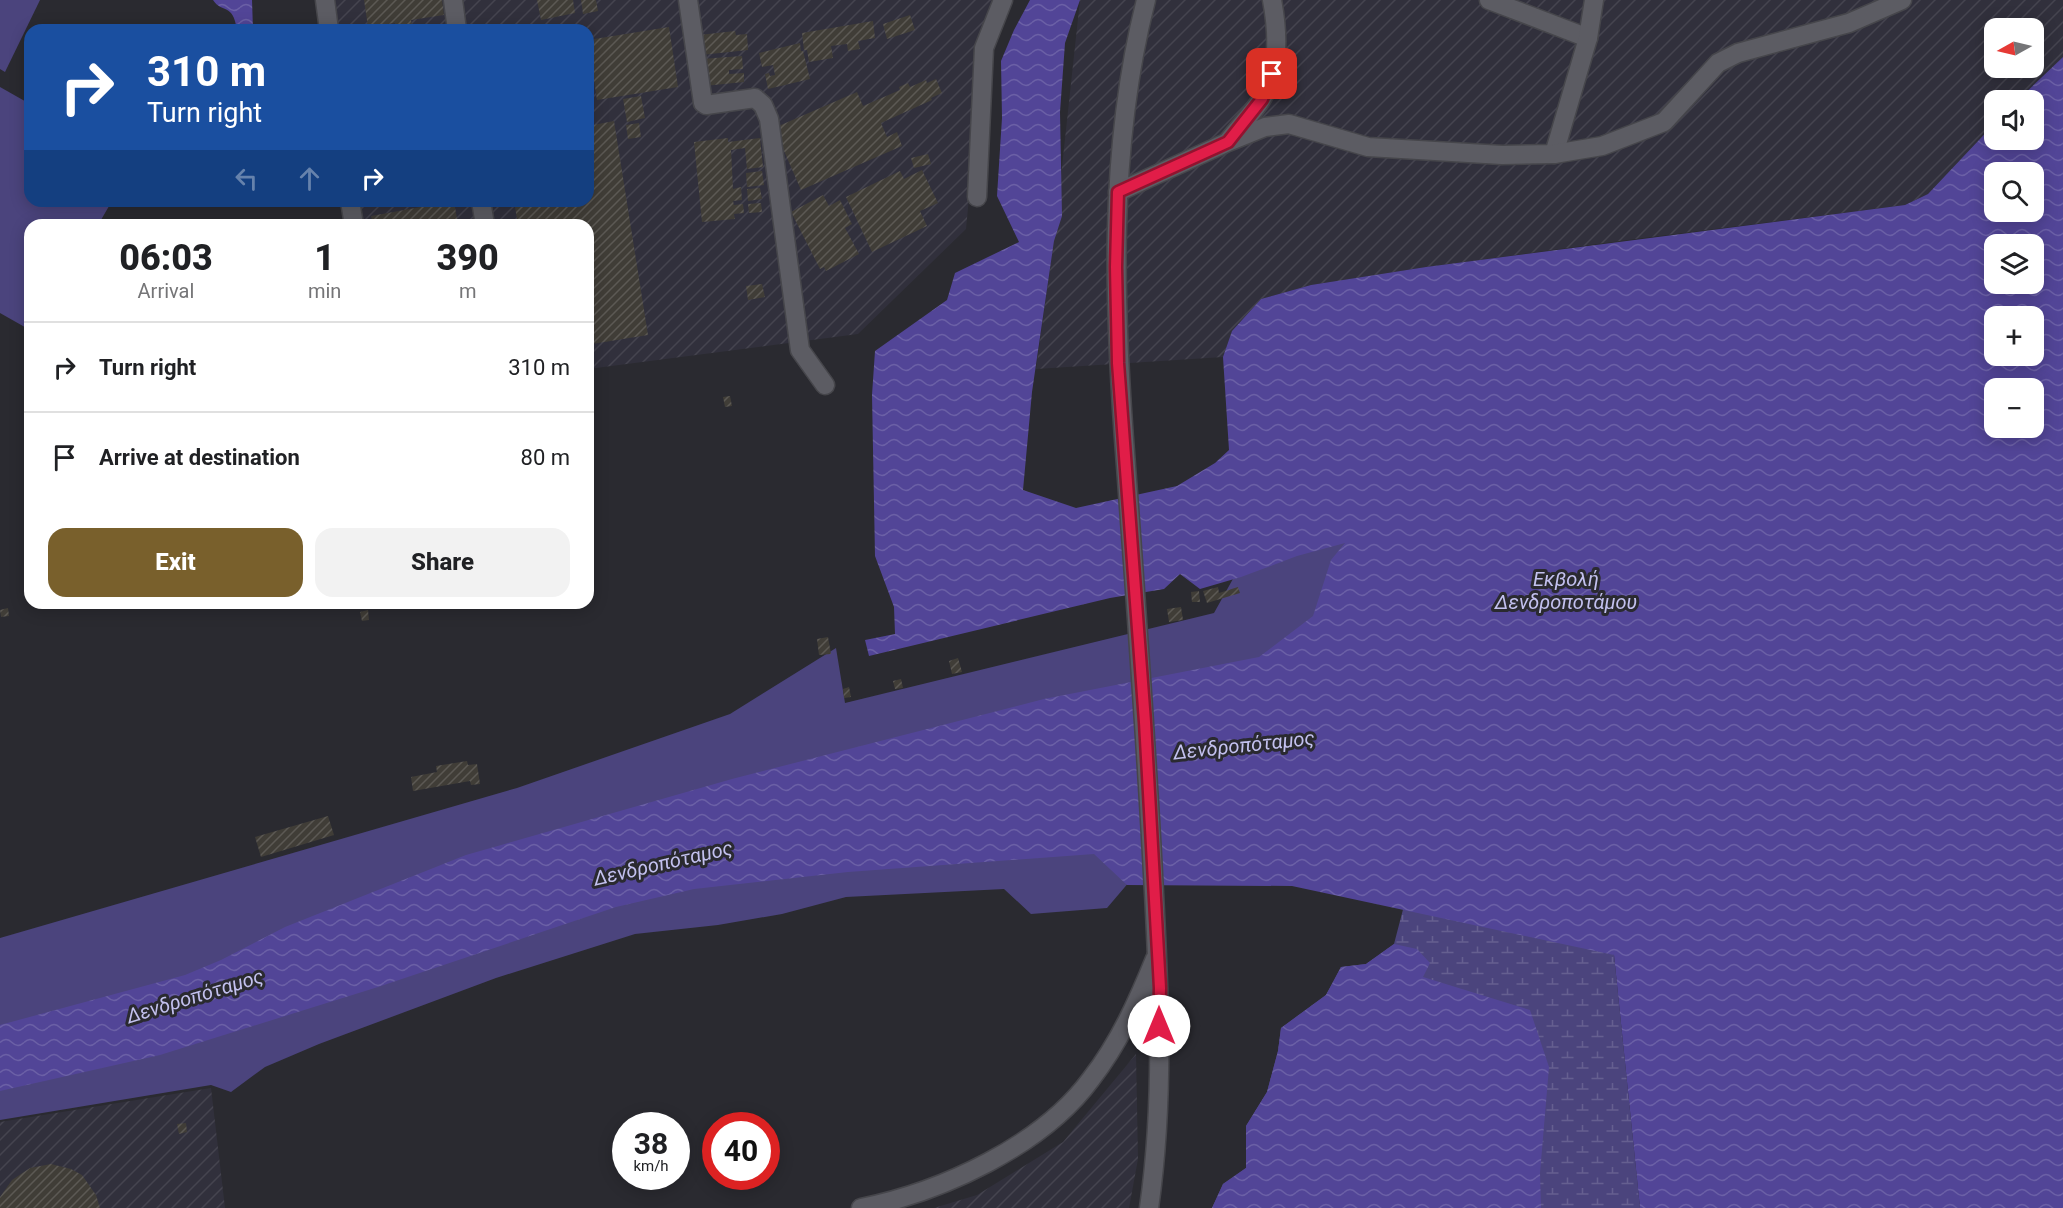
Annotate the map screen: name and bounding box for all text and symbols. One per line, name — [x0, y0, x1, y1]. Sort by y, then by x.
north arrow — [1984, 18, 2044, 78]
map controls — [1984, 18, 2044, 438]
text: 310 m — [147, 47, 266, 96]
icon: right — [48, 48, 126, 126]
pin — [1246, 48, 1297, 99]
icon: arrive — [1255, 57, 1288, 90]
button: sound — [1984, 90, 2044, 150]
text: Turn right — [147, 97, 262, 129]
icon: left — [230, 162, 263, 195]
icon: ahead — [293, 162, 326, 195]
icon: right — [356, 162, 389, 195]
button: search — [1984, 162, 2044, 222]
button: layers — [1984, 234, 2044, 294]
text: 06:03 — [119, 237, 213, 279]
text: 1 — [314, 237, 335, 279]
text: 390 — [437, 237, 499, 279]
text: Arrival — [138, 279, 194, 303]
text: min — [308, 279, 341, 303]
text: m — [459, 279, 476, 303]
button: + — [1984, 306, 2044, 366]
icon: right — [48, 351, 81, 384]
text: Turn right — [99, 355, 196, 380]
text: 310 m — [508, 355, 570, 380]
button: − — [1984, 378, 2044, 438]
icon: arrive — [48, 441, 81, 474]
text: Arrive at destination — [99, 445, 300, 470]
text: 80 m — [521, 445, 570, 470]
button: Exit — [48, 528, 303, 597]
button: Share — [315, 528, 570, 597]
water label: Εκβολή Δενδροποτάμου — [1494, 567, 1637, 614]
water label: Δενδροπόταμος — [1171, 726, 1316, 764]
water label: Δενδροπόταμος — [590, 835, 735, 891]
water label: Δενδροπόταμος — [123, 964, 267, 1029]
position arrow — [1127, 994, 1191, 1058]
speed limit sign: 40 — [702, 1112, 780, 1190]
text: 38 — [634, 1126, 668, 1161]
text: km/h — [633, 1157, 669, 1175]

